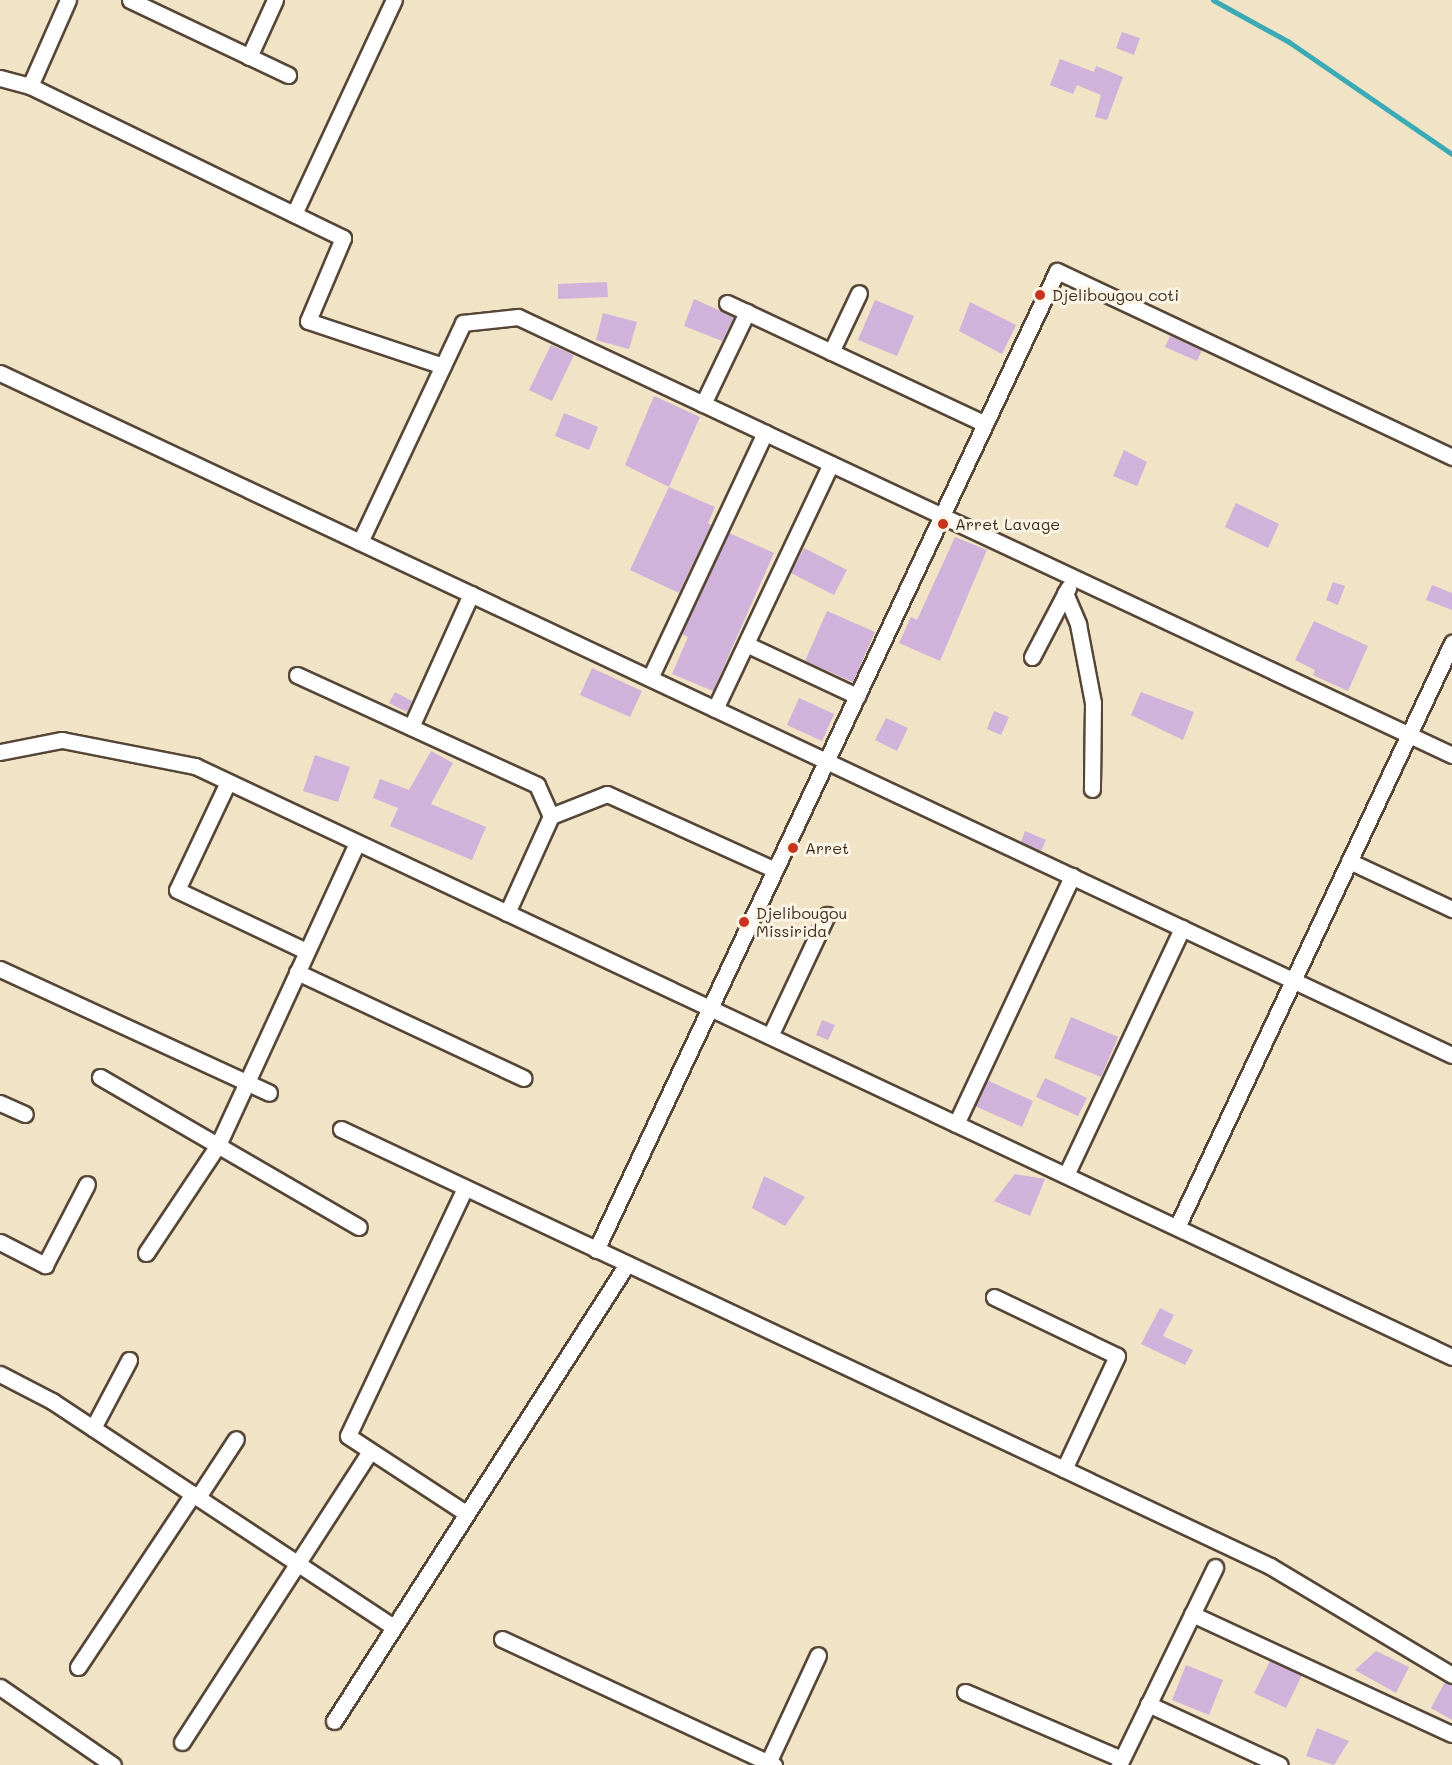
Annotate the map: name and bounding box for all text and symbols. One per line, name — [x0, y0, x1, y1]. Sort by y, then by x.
place label: Djelibougou coti — [1052, 285, 1179, 305]
marker: Djelibougou coti — [1033, 288, 1047, 302]
place label: Arret Lavage — [955, 514, 1060, 534]
marker: Arret Lavage — [936, 517, 950, 531]
place label: Arret — [805, 838, 849, 858]
marker: Arret — [786, 841, 800, 855]
place label: Djelibougou Missirida — [756, 903, 847, 941]
marker: Djelibougou Missirida — [737, 915, 751, 929]

